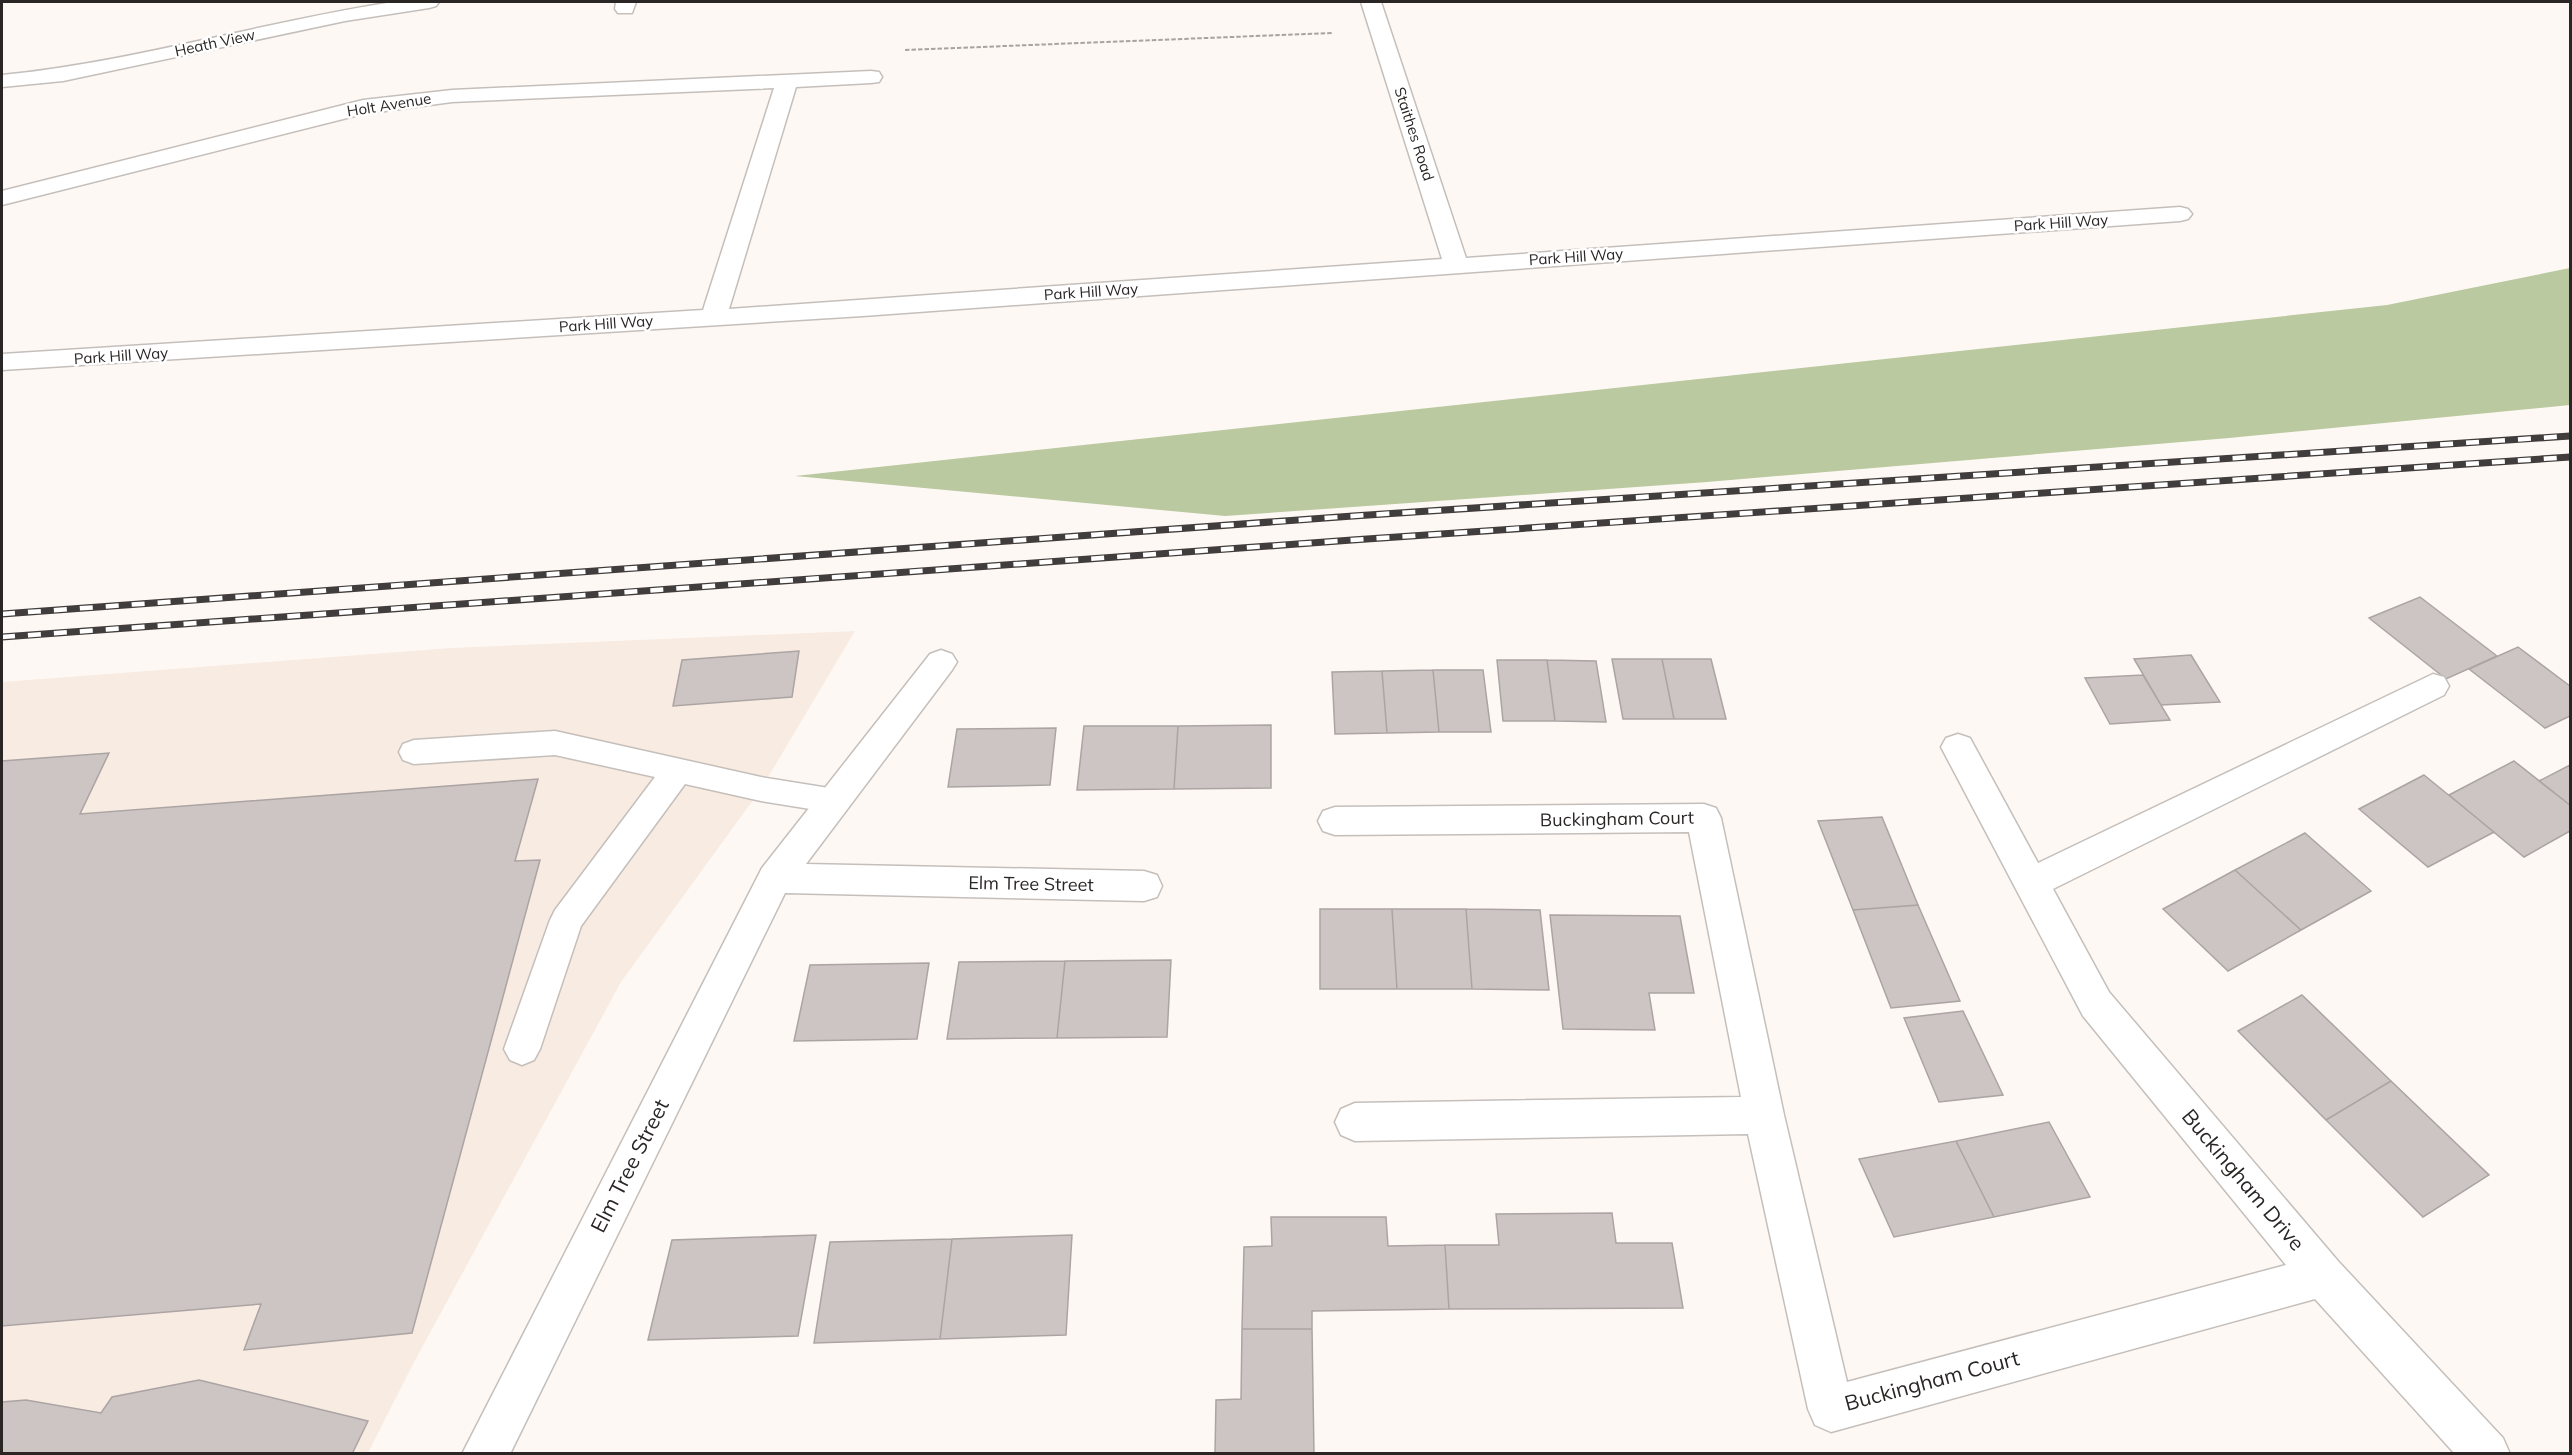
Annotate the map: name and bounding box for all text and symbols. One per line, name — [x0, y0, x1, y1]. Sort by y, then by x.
street label: Heath View — [173, 25, 257, 60]
street label: Staithes Road — [1390, 85, 1439, 183]
street label: Holt Avenue — [345, 88, 432, 121]
street label: Park Hill Way — [2013, 210, 2109, 235]
street label: Park Hill Way — [1528, 244, 1624, 269]
street label: Park Hill Way — [1043, 279, 1139, 304]
street label: Park Hill Way — [558, 311, 654, 336]
street label: Park Hill Way — [73, 343, 169, 368]
street label: Buckingham Court — [1540, 806, 1694, 831]
street label: Elm Tree Street — [968, 871, 1094, 896]
street label: Elm Tree Street — [584, 1094, 674, 1237]
street label: Buckingham Drive — [2177, 1103, 2311, 1256]
street label: Buckingham Court — [1842, 1344, 2022, 1416]

